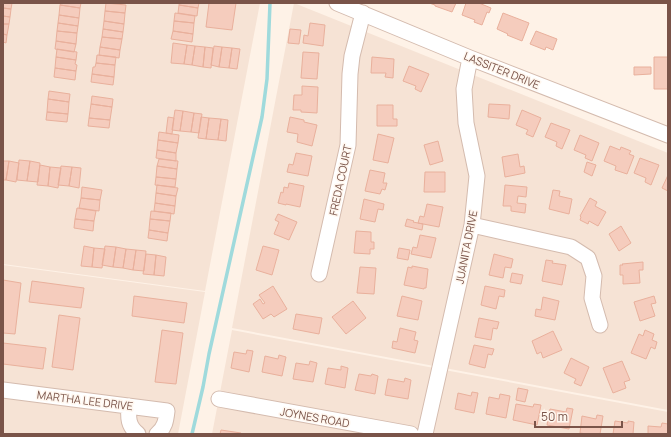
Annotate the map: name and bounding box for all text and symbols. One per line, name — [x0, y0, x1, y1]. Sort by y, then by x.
street label: LASSITER DRIVE — [462, 48, 542, 92]
street label: FREDA COURT — [325, 143, 355, 217]
street label: JUANITA DRIVE — [451, 209, 481, 285]
street label: MARTHA LEE DRIVE — [36, 387, 134, 413]
scale bar — [535, 403, 622, 429]
street label: JOYNES ROAD — [279, 404, 351, 430]
text: 50 m — [541, 408, 568, 425]

